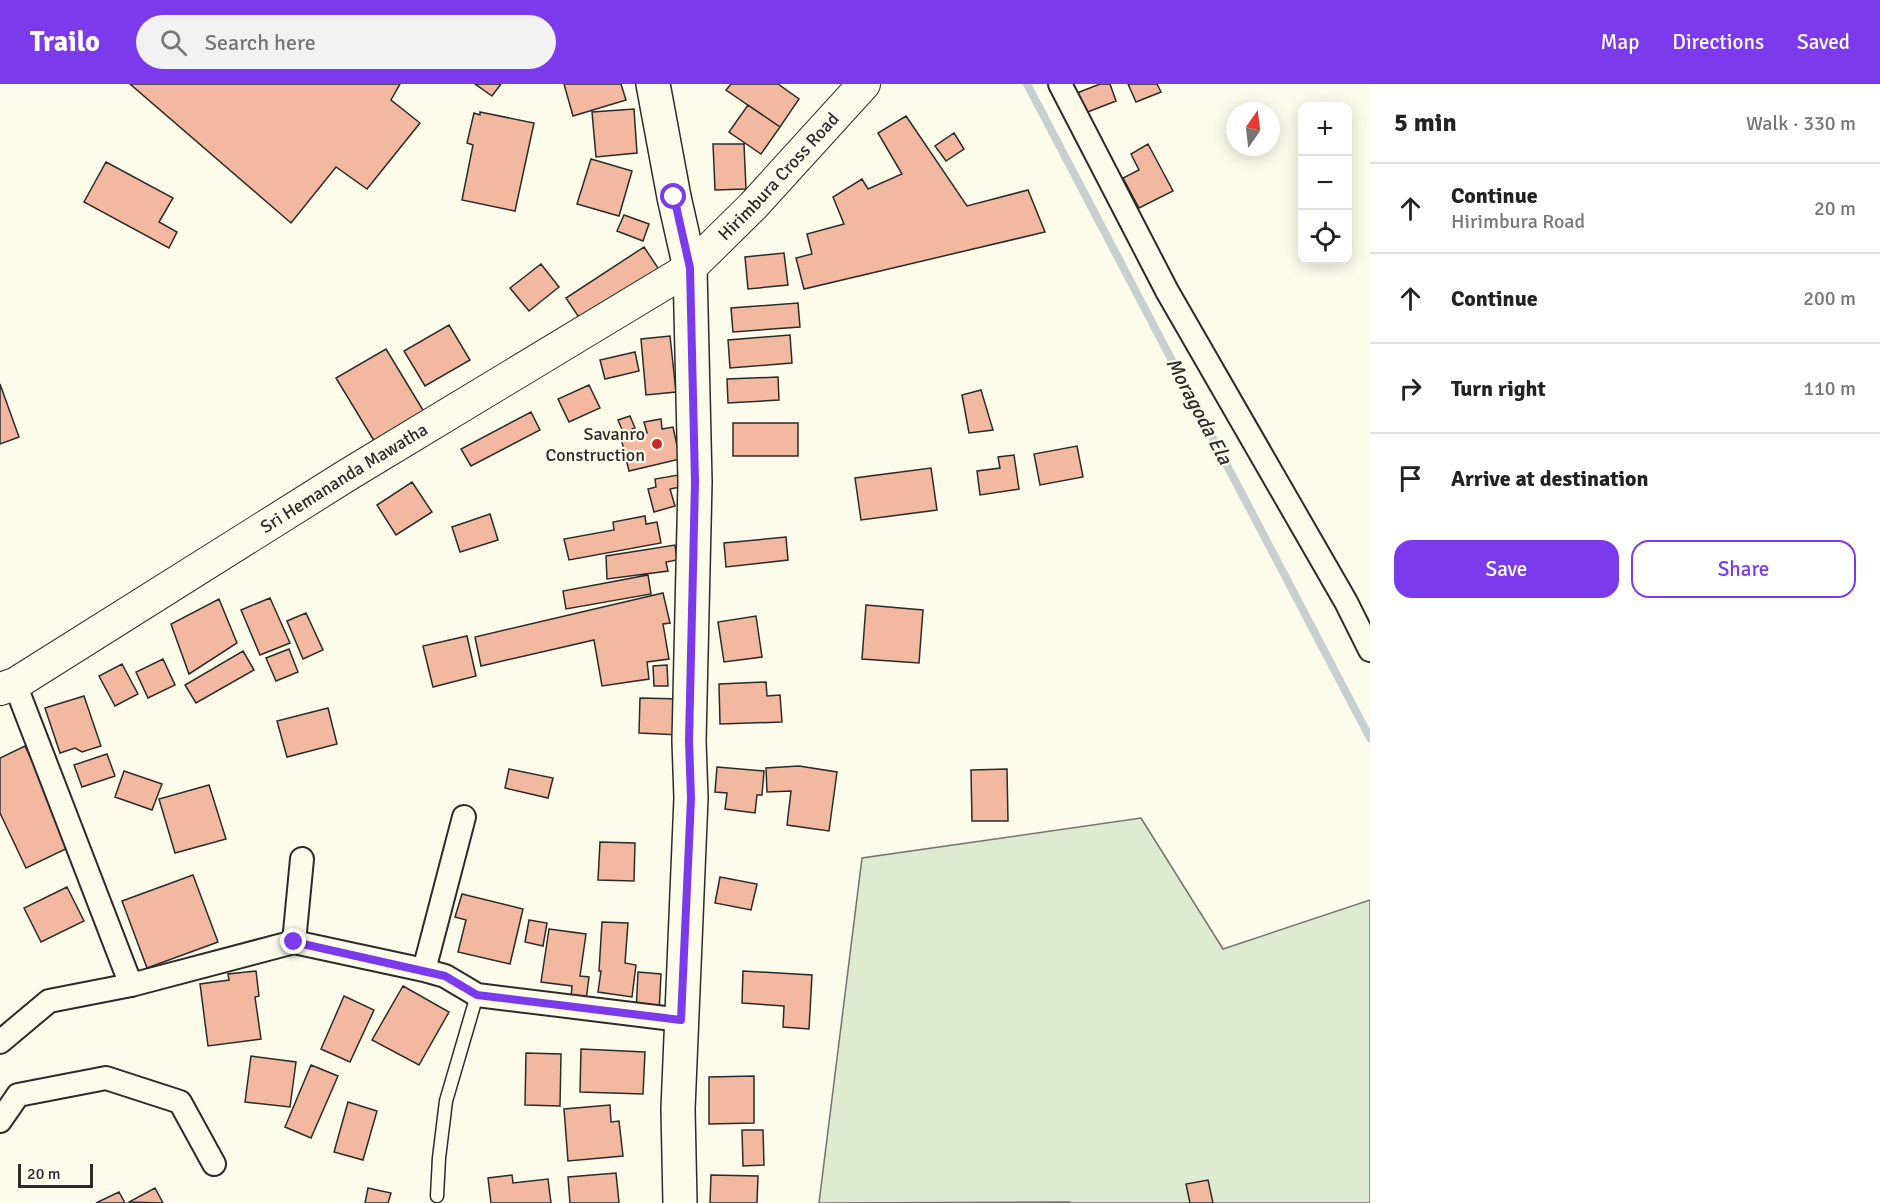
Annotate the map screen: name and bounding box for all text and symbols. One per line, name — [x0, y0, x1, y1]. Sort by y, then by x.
search box — [136, 15, 556, 69]
text: Trailo — [30, 25, 100, 59]
icon: search — [157, 26, 190, 59]
text: Search here — [205, 29, 316, 56]
text: Map — [1601, 29, 1639, 55]
text: Directions — [1672, 29, 1764, 55]
text: Saved — [1797, 29, 1850, 55]
north arrow — [1226, 102, 1280, 156]
map controls — [1298, 102, 1352, 264]
button: + — [1298, 102, 1352, 156]
text: 5 min — [1394, 107, 1457, 139]
street label: Hirimbura Cross Road — [713, 108, 844, 245]
text: Walk · 330 m — [1746, 111, 1856, 136]
button: − — [1298, 156, 1352, 210]
text: Continue — [1451, 182, 1538, 209]
route start — [660, 183, 686, 209]
icon: ahead — [1394, 192, 1427, 225]
text: 20 m — [1814, 196, 1856, 221]
text: Hirimbura Road — [1451, 209, 1585, 234]
button: locate — [1298, 210, 1352, 264]
icon: ahead — [1394, 282, 1427, 315]
text: Continue — [1451, 285, 1538, 312]
text: 200 m — [1803, 286, 1856, 311]
water label: Moragoda Ela — [1160, 353, 1238, 469]
icon: right — [1394, 372, 1427, 405]
text: Turn right — [1451, 375, 1546, 402]
text: 110 m — [1803, 376, 1856, 401]
street label: Sri Hemananda Mawatha — [256, 418, 432, 538]
place label: Savanro Construction — [546, 423, 645, 466]
marker: Savanro Construction — [650, 437, 664, 451]
icon: arrive — [1394, 462, 1427, 495]
text: Arrive at destination — [1451, 465, 1648, 492]
button: Save — [1394, 540, 1619, 598]
button: Share — [1631, 540, 1856, 598]
route end — [280, 928, 306, 954]
scale bar — [18, 1161, 93, 1188]
text: 20 m — [27, 1164, 61, 1184]

